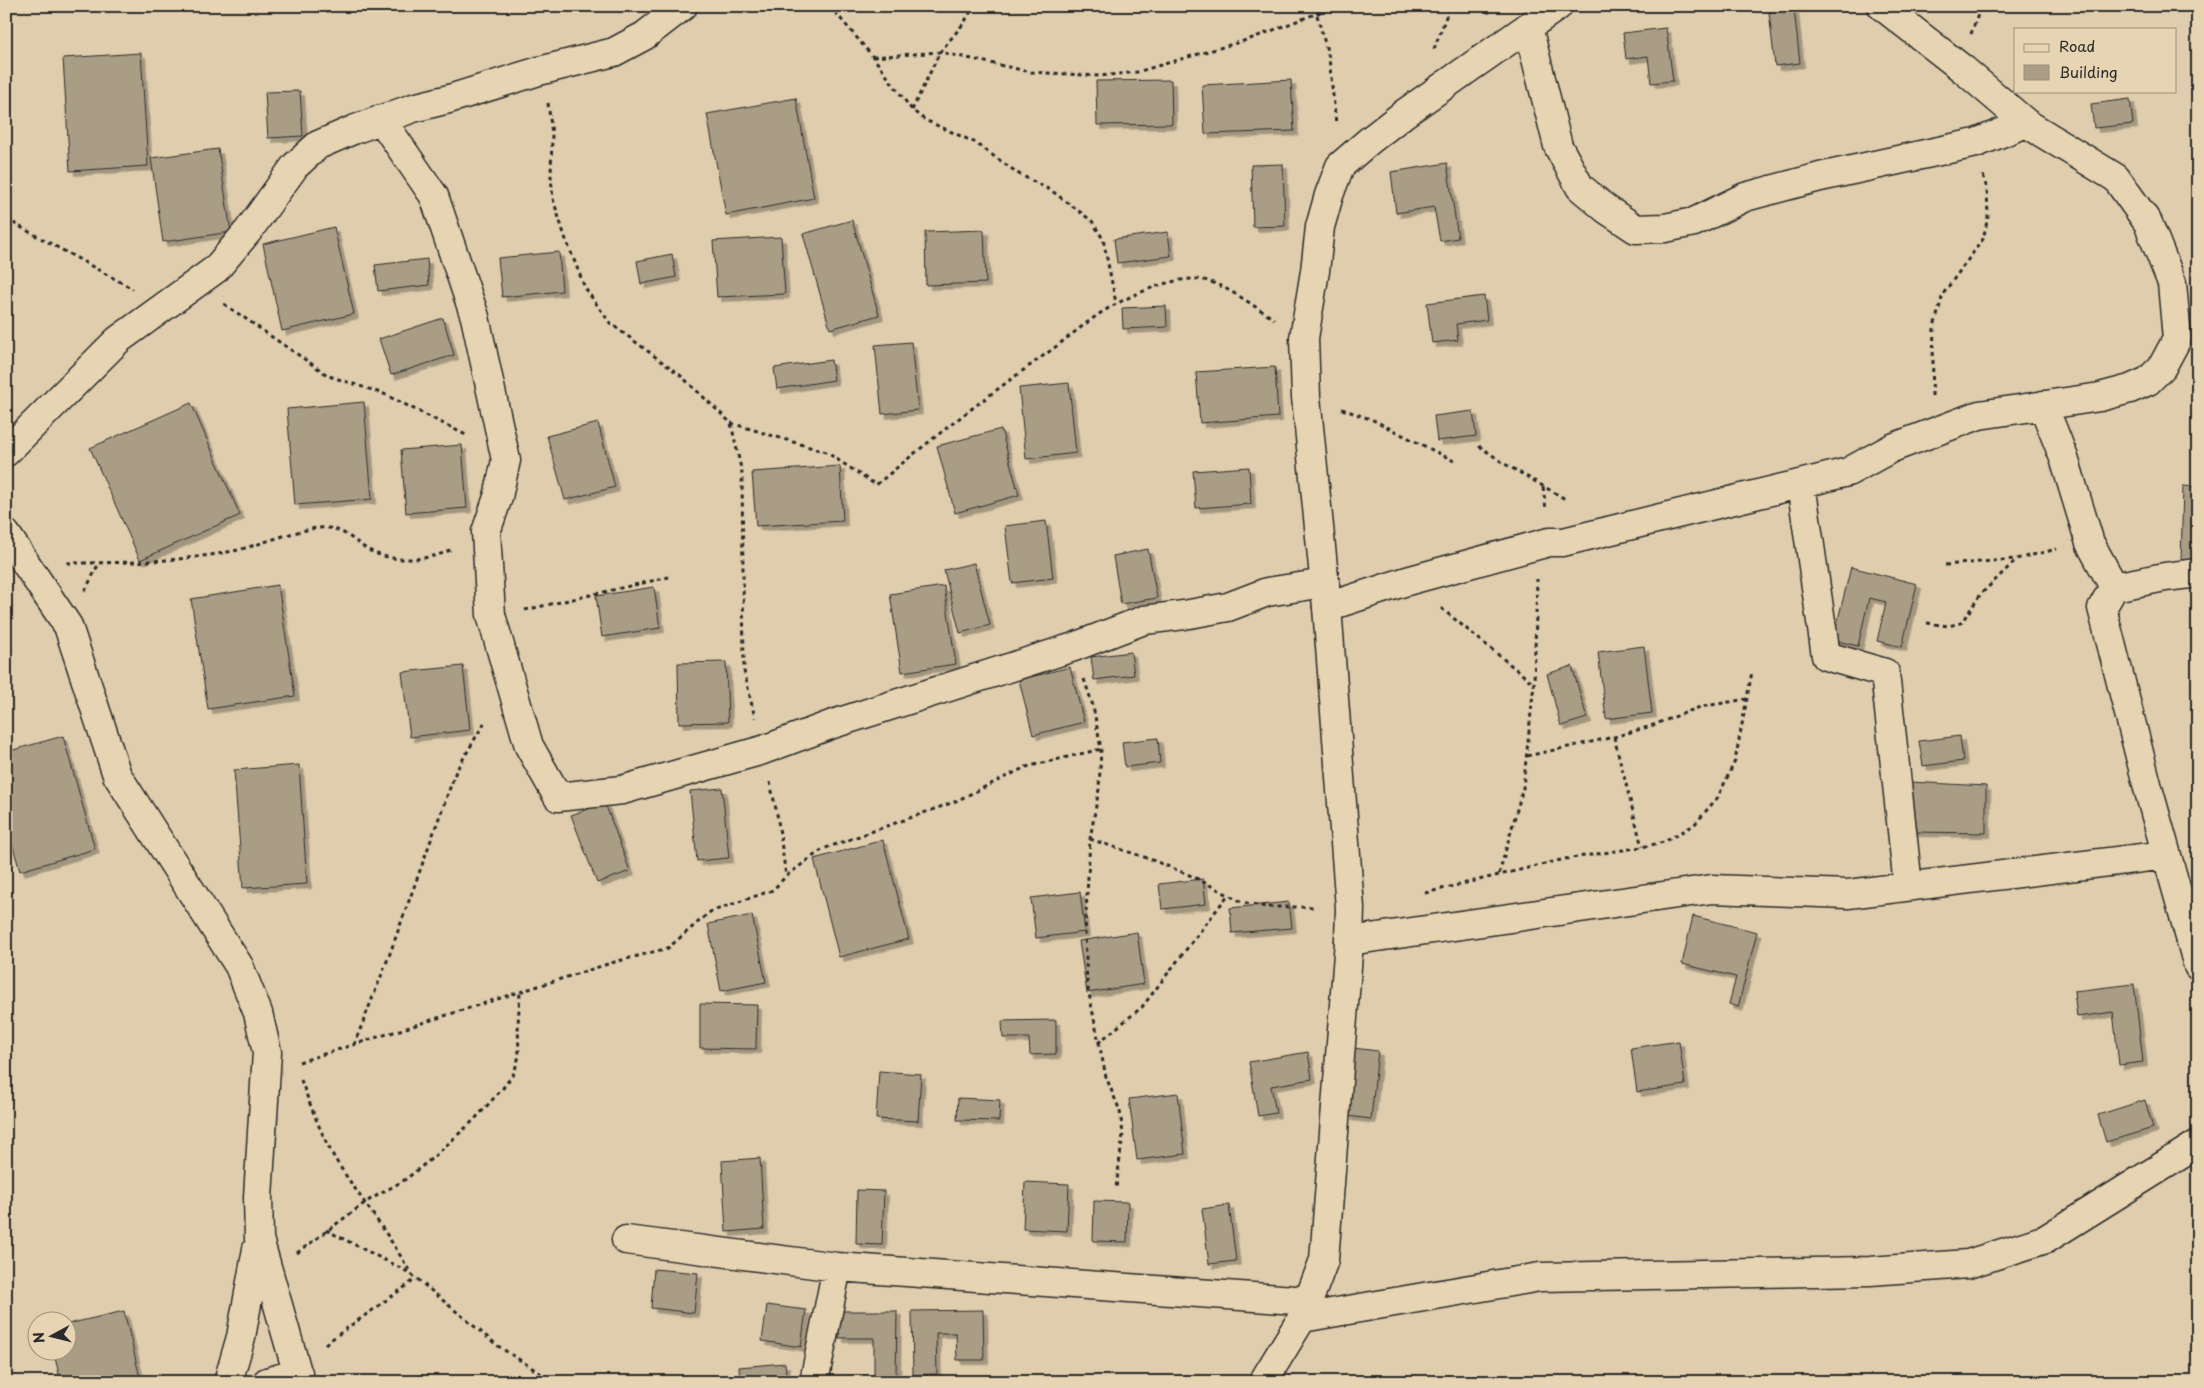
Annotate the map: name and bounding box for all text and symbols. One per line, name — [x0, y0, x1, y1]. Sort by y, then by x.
legend — [2014, 28, 2176, 92]
text: Road — [2059, 34, 2095, 57]
text: Building — [2059, 60, 2118, 83]
north arrow — [28, 1310, 78, 1360]
text: N — [28, 1331, 50, 1344]

